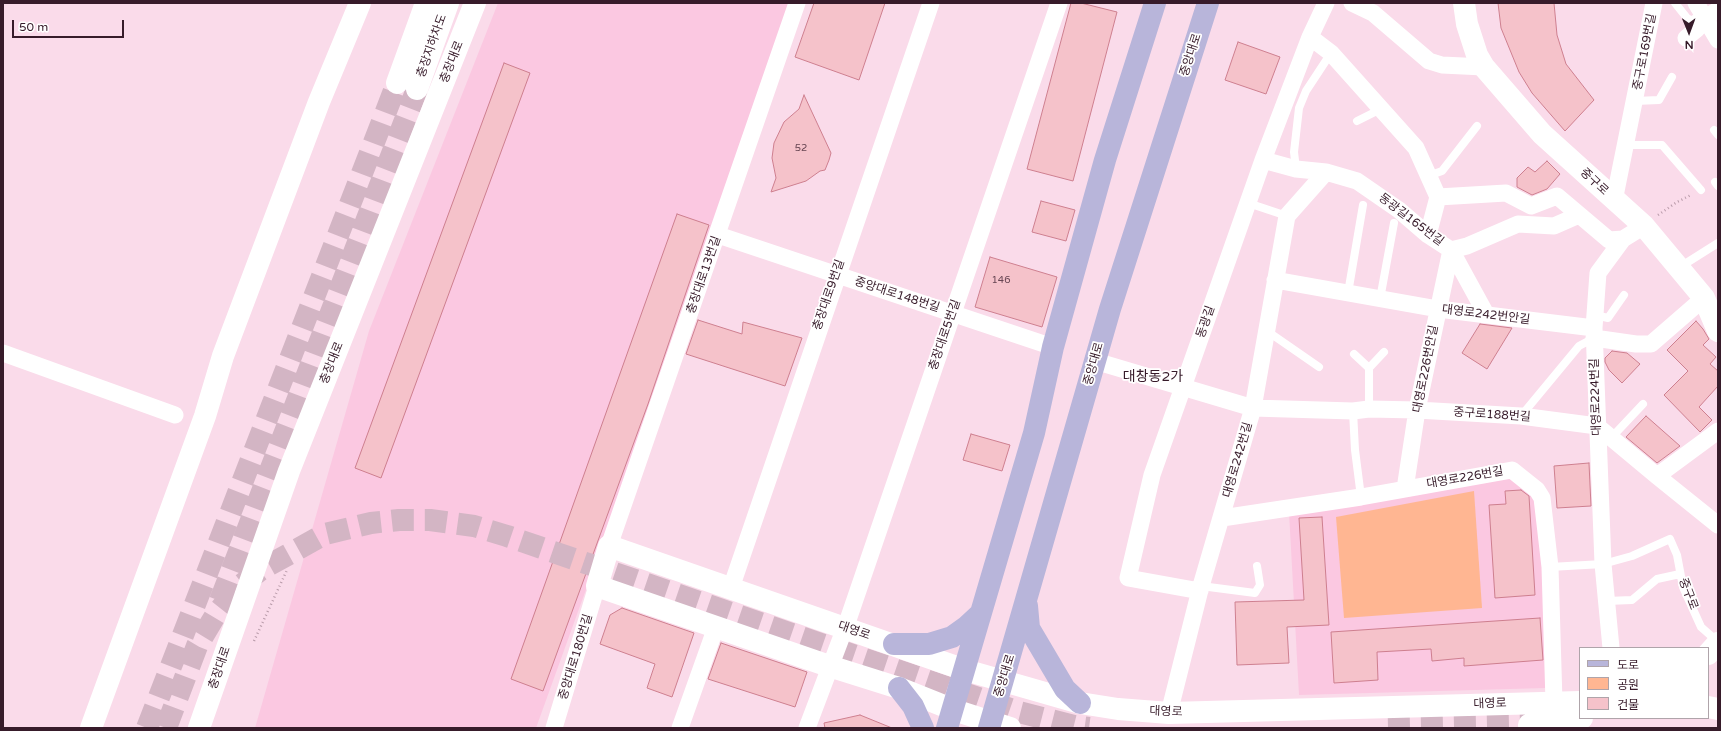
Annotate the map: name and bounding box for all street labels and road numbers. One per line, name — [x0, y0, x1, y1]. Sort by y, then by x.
street label: 충장지하차도 — [414, 12, 450, 80]
street label: 중구로169번길 — [1631, 12, 1659, 92]
street label: 중앙대로 — [1177, 32, 1205, 78]
street label: 충장대로 — [437, 39, 467, 85]
street label: 중구로 — [1577, 165, 1611, 199]
street label: 동광길165번길 — [1376, 191, 1446, 249]
street label: 충장대로13번길 — [684, 234, 724, 316]
street label: 충장대로9번길 — [810, 258, 848, 332]
street label: 중앙대로148번길 — [853, 274, 941, 316]
street label: 충장대로5번길 — [926, 298, 964, 372]
street label: 대영로242번안길 — [1441, 302, 1531, 328]
street label: 동광길 — [1194, 304, 1218, 340]
street label: 대영로226번안길 — [1410, 324, 1442, 414]
street label: 충장대로 — [317, 340, 347, 386]
street label: 중앙대로 — [1081, 341, 1107, 387]
street label: 대영로224번길 — [1587, 358, 1605, 436]
street label: 중구로188번길 — [1453, 405, 1531, 425]
street label: 대영로242번길 — [1220, 421, 1256, 499]
street label: 대영로226번길 — [1425, 464, 1505, 492]
street label: 중구로 — [1675, 576, 1701, 612]
street label: 중앙대로180번길 — [556, 612, 596, 702]
street label: 대영로 — [836, 619, 872, 643]
street label: 충장대로 — [206, 645, 234, 691]
street label: 중앙대로 — [992, 653, 1018, 699]
street label: 대영로 — [1473, 696, 1507, 712]
street label: 대영로 — [1149, 704, 1183, 720]

